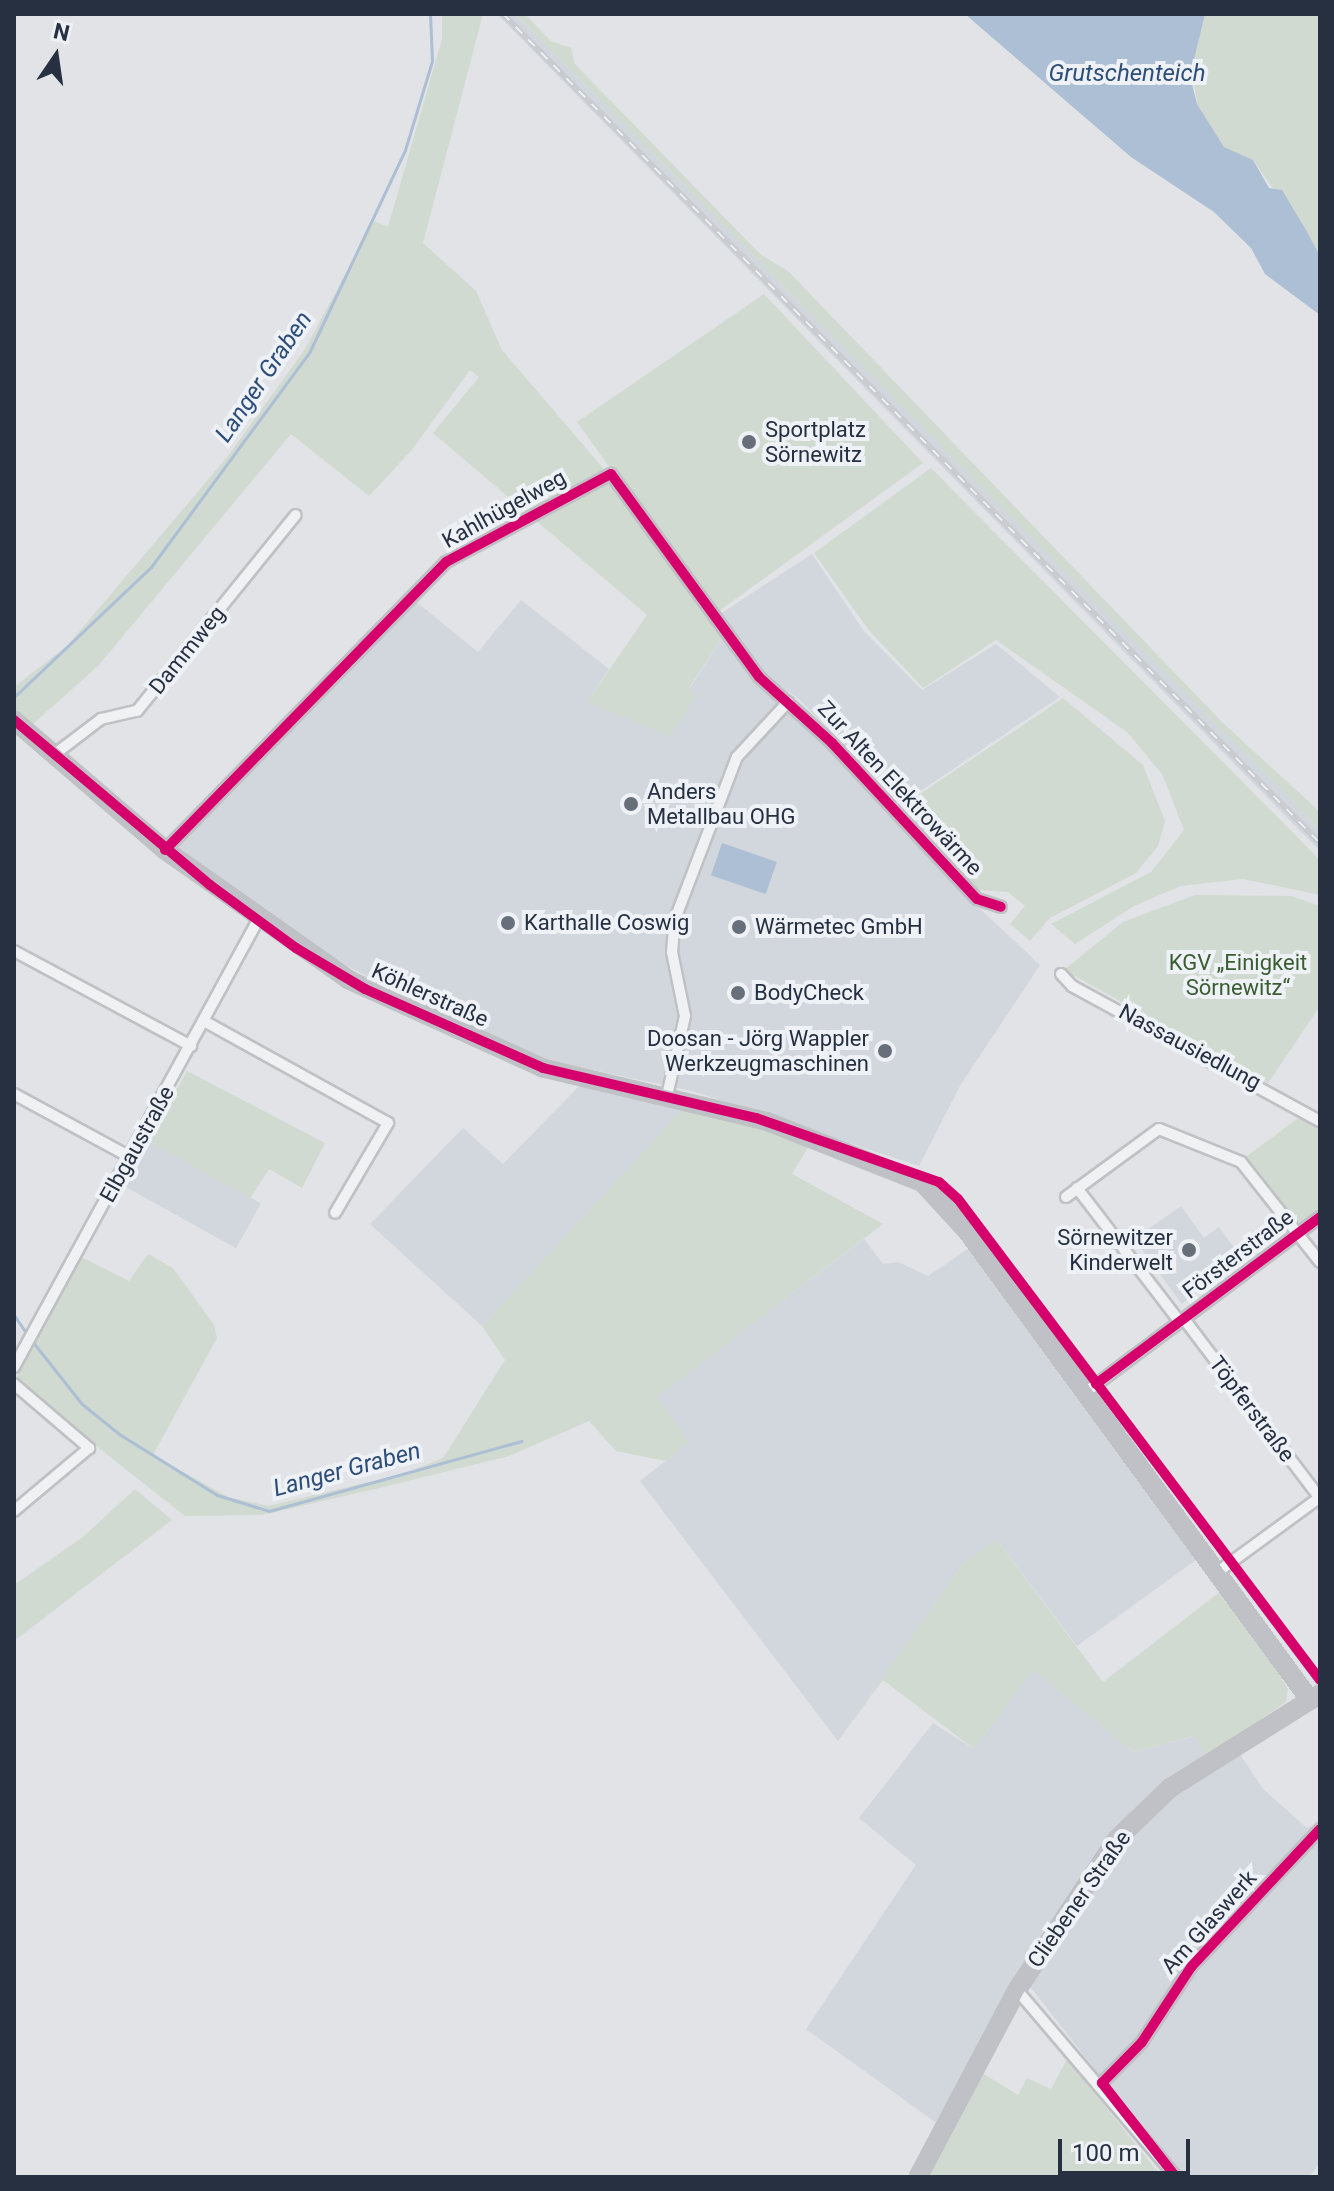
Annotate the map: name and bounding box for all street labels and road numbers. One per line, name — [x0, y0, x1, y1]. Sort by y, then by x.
street label: Kahlhügelweg — [438, 464, 570, 554]
street label: Dammweg — [144, 601, 230, 699]
street label: Zur Alten Elektrowärme — [812, 695, 988, 881]
street label: Köhlerstraße — [368, 958, 492, 1032]
street label: Nassausiedlung — [1114, 998, 1266, 1096]
street label: Elbgaustraße — [94, 1081, 180, 1207]
street label: Försterstraße — [1177, 1204, 1299, 1304]
street label: Töpferstraße — [1204, 1351, 1300, 1467]
street label: Cliebener Straße — [1022, 1825, 1136, 1973]
street label: Am Glaswerk — [1156, 1865, 1262, 1979]

